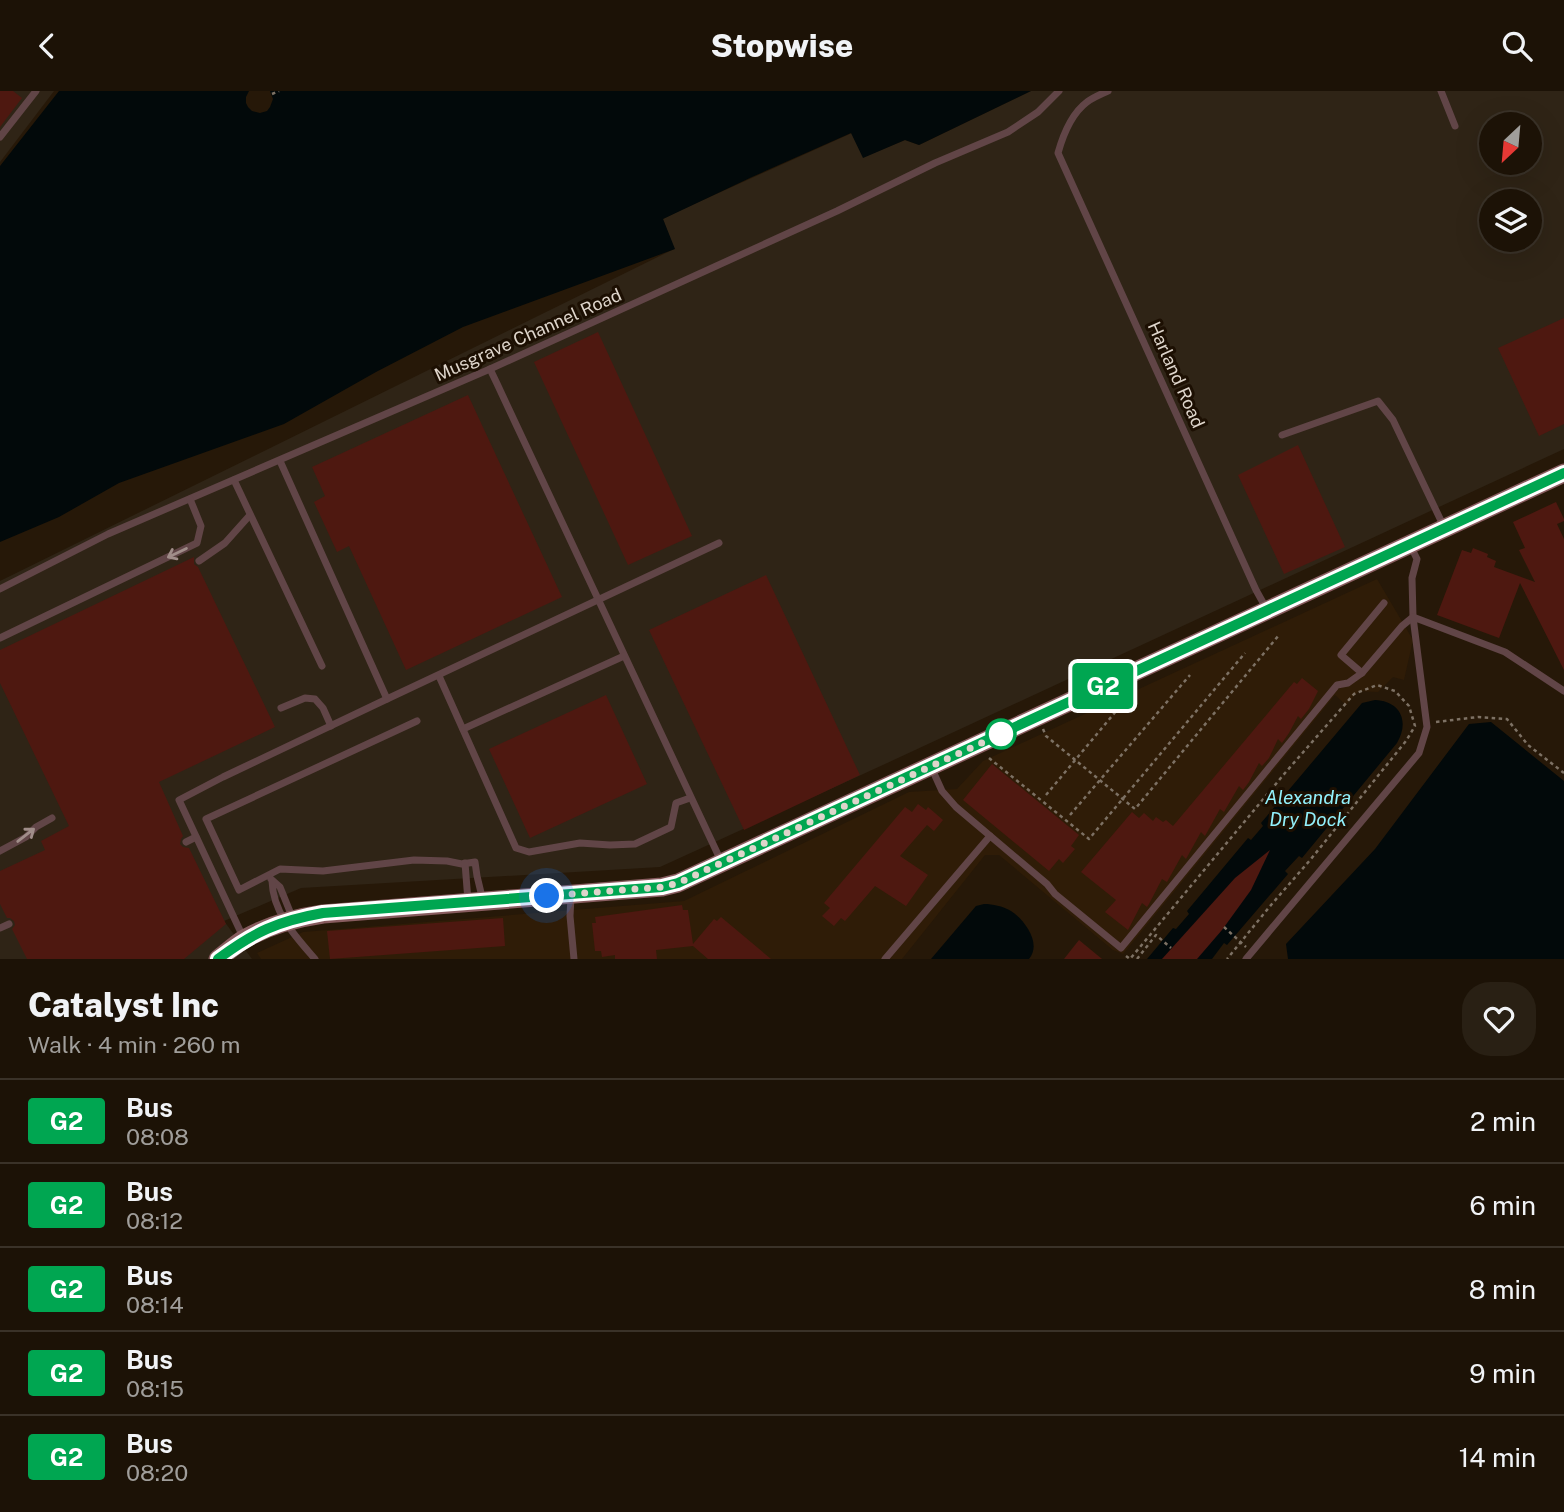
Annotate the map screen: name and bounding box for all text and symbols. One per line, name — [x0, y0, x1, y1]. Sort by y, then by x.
icon: back — [28, 27, 66, 65]
text: Stopwise — [711, 27, 853, 64]
icon: search — [1498, 27, 1536, 65]
north arrow — [1479, 112, 1542, 175]
map controls — [1479, 112, 1542, 252]
button: layers — [1479, 189, 1542, 252]
street label: Musgrave Channel Road — [431, 284, 625, 385]
street label: Harland Road — [1144, 318, 1209, 431]
one-way arrow — [167, 546, 188, 560]
line badge: G2 — [1072, 663, 1134, 709]
text: G2 — [1086, 672, 1120, 700]
unlabelled marker — [986, 719, 1016, 749]
water label: Alexandra Dry Dock — [1265, 786, 1351, 830]
one-way arrow — [16, 827, 34, 842]
your location — [529, 878, 564, 913]
button: heart — [1462, 982, 1536, 1056]
text: Catalyst Inc — [28, 986, 219, 1024]
text: Walk · 4 min · 260 m — [28, 1031, 241, 1058]
text: Bus — [126, 1092, 173, 1123]
text: 2 min — [1470, 1106, 1536, 1137]
text: G2 — [50, 1107, 83, 1135]
text: 08:08 — [126, 1123, 189, 1150]
text: Bus — [126, 1176, 173, 1207]
text: 6 min — [1469, 1190, 1536, 1221]
text: G2 — [50, 1191, 83, 1219]
text: 08:12 — [126, 1207, 183, 1234]
text: Bus — [126, 1260, 173, 1291]
text: 8 min — [1469, 1274, 1536, 1305]
text: G2 — [50, 1275, 83, 1303]
text: 08:14 — [126, 1291, 184, 1318]
text: Bus — [126, 1344, 173, 1375]
text: 9 min — [1469, 1358, 1536, 1389]
text: G2 — [50, 1359, 83, 1387]
text: 08:15 — [126, 1375, 184, 1402]
text: Bus — [126, 1428, 173, 1459]
text: 14 min — [1459, 1442, 1536, 1473]
text: G2 — [50, 1443, 83, 1471]
text: 08:20 — [126, 1459, 188, 1486]

